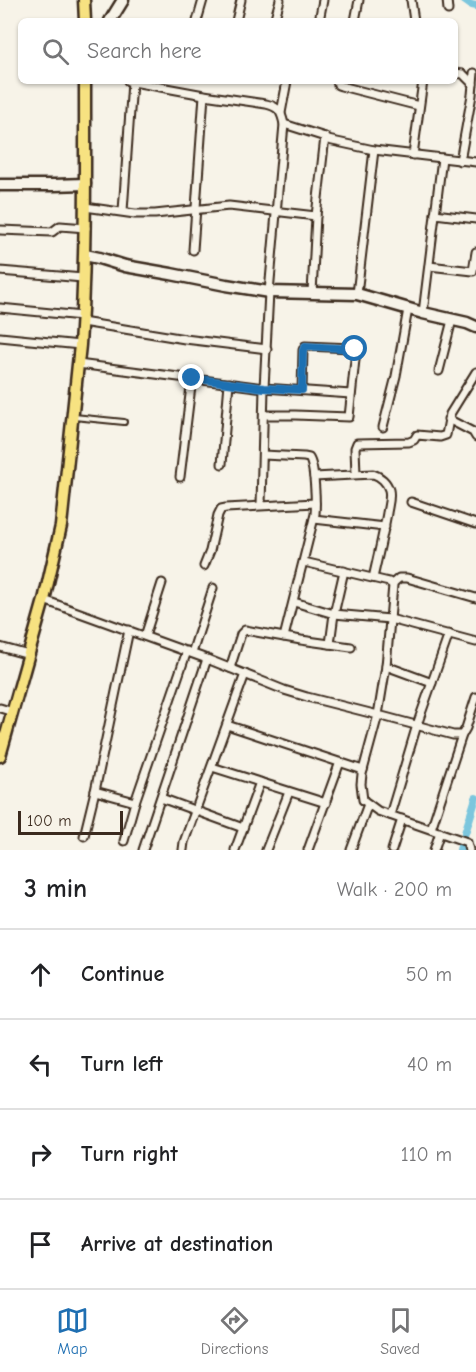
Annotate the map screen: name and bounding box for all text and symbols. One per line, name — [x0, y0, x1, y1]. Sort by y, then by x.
search box — [18, 18, 458, 84]
icon: search — [39, 35, 72, 68]
text: Search here — [87, 38, 202, 64]
route start — [341, 335, 367, 361]
route end — [178, 364, 204, 390]
scale bar — [18, 808, 123, 836]
text: 100 m — [27, 812, 71, 830]
text: 3 min — [24, 874, 87, 904]
text: Walk · 200 m — [337, 878, 452, 901]
icon: ahead — [24, 958, 57, 991]
text: Continue — [81, 961, 164, 987]
text: 50 m — [406, 963, 452, 986]
icon: left — [24, 1048, 57, 1081]
text: Turn left — [81, 1051, 163, 1077]
text: 40 m — [407, 1053, 452, 1076]
icon: right — [24, 1138, 57, 1171]
text: Turn right — [81, 1141, 178, 1167]
text: 110 m — [401, 1143, 452, 1166]
icon: arrive — [24, 1228, 57, 1261]
text: Arrive at destination — [81, 1231, 273, 1257]
tab: Map — [56, 1304, 89, 1358]
tab: Directions — [201, 1304, 268, 1358]
tab: Saved — [380, 1304, 420, 1358]

